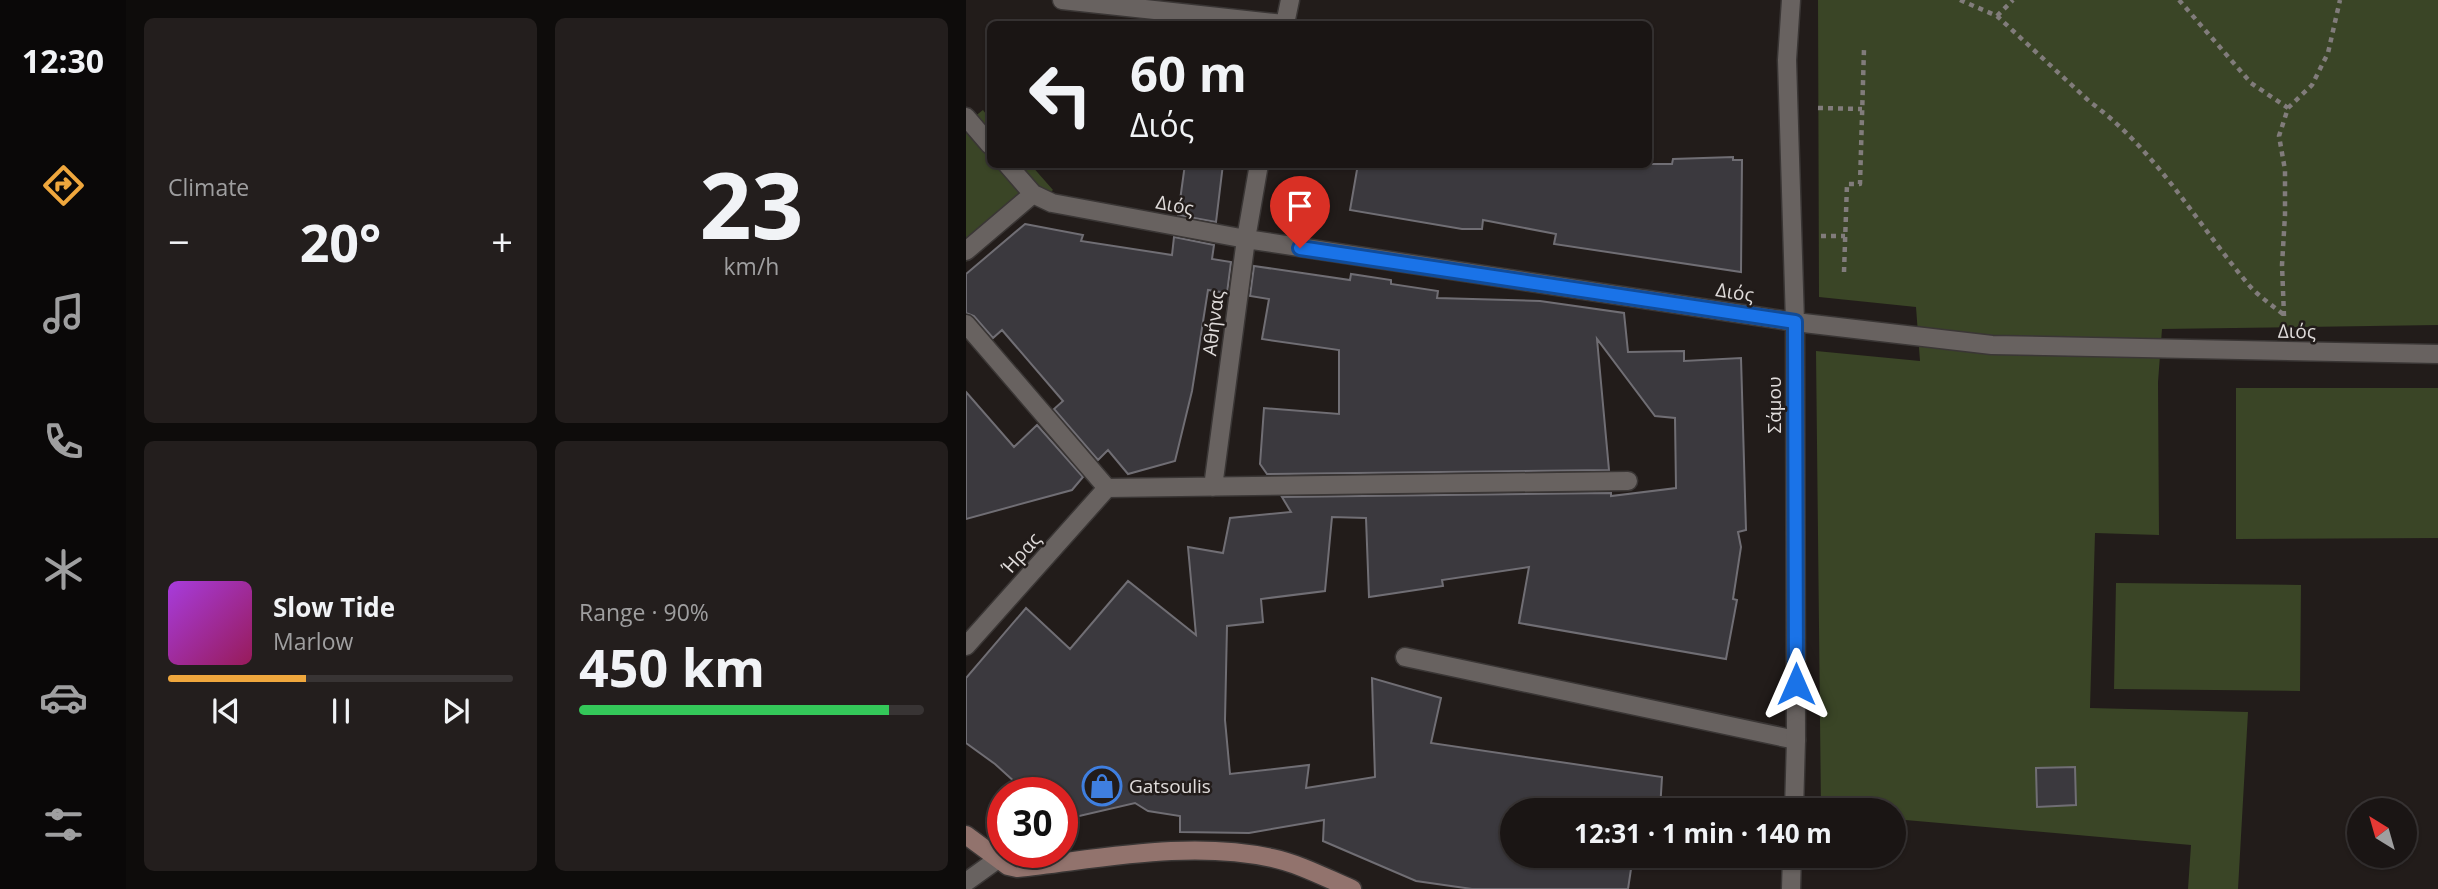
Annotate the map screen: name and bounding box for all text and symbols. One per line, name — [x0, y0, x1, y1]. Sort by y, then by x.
text: 12:30 — [22, 39, 104, 82]
text: 60 m — [1130, 40, 1247, 106]
icon: left — [1015, 49, 1106, 140]
text: Διός — [1130, 103, 1194, 146]
text: 23 — [699, 142, 804, 266]
icon: directions — [39, 161, 88, 210]
text: Climate — [168, 171, 249, 203]
pin — [1270, 176, 1330, 248]
icon: arrive — [1281, 187, 1319, 225]
street label: Διός — [1154, 189, 1196, 221]
text: 20° — [300, 206, 381, 277]
text: − — [168, 215, 190, 267]
text: + — [491, 215, 513, 267]
text: km/h — [724, 250, 779, 282]
street label: Διός — [1714, 276, 1756, 308]
icon: music — [39, 289, 88, 338]
street label: Αθήνας — [1196, 289, 1230, 357]
street label: Διός — [2278, 318, 2316, 344]
street label: Σάμου — [1761, 376, 1787, 434]
icon: phone — [39, 417, 88, 466]
street label: Ήρας — [995, 527, 1047, 580]
icon: climate — [39, 545, 88, 594]
text: Slow Tide — [273, 589, 395, 625]
text: Range · 90% — [579, 596, 709, 628]
text: Marlow — [273, 625, 353, 657]
text: 450 km — [579, 631, 765, 702]
position arrow — [1759, 647, 1833, 721]
icon: car — [39, 673, 88, 722]
icon: previous — [207, 692, 245, 730]
icon: pause — [322, 692, 360, 730]
icon: next — [437, 692, 475, 730]
shop icon: Gatsoulis — [1081, 765, 1123, 807]
place label: Gatsoulis — [1129, 773, 1211, 799]
speed limit sign: 30 — [987, 777, 1078, 868]
north arrow — [2347, 798, 2417, 868]
map controls — [2347, 798, 2417, 868]
icon: filters — [39, 800, 88, 849]
text: 12:31 · 1 min · 140 m — [1574, 815, 1832, 851]

